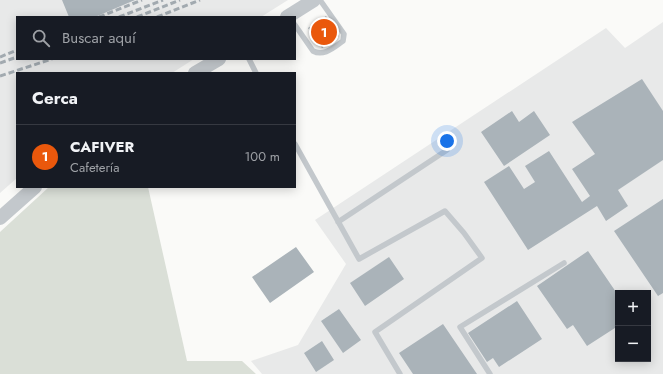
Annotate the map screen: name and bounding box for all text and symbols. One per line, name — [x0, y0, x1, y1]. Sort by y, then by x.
search box — [16, 16, 296, 60]
pin: 1 — [311, 17, 337, 47]
icon: search — [30, 27, 52, 49]
text: Buscar aquí — [62, 27, 136, 49]
text: Cerca — [32, 86, 78, 110]
your location — [437, 131, 457, 151]
text: CAFIVER — [70, 136, 134, 158]
text: 1 — [42, 147, 48, 166]
text: 100 m — [245, 147, 280, 166]
text: Cafetería — [70, 158, 119, 177]
map controls — [615, 290, 651, 362]
button: + — [615, 290, 651, 326]
button: − — [615, 326, 651, 362]

